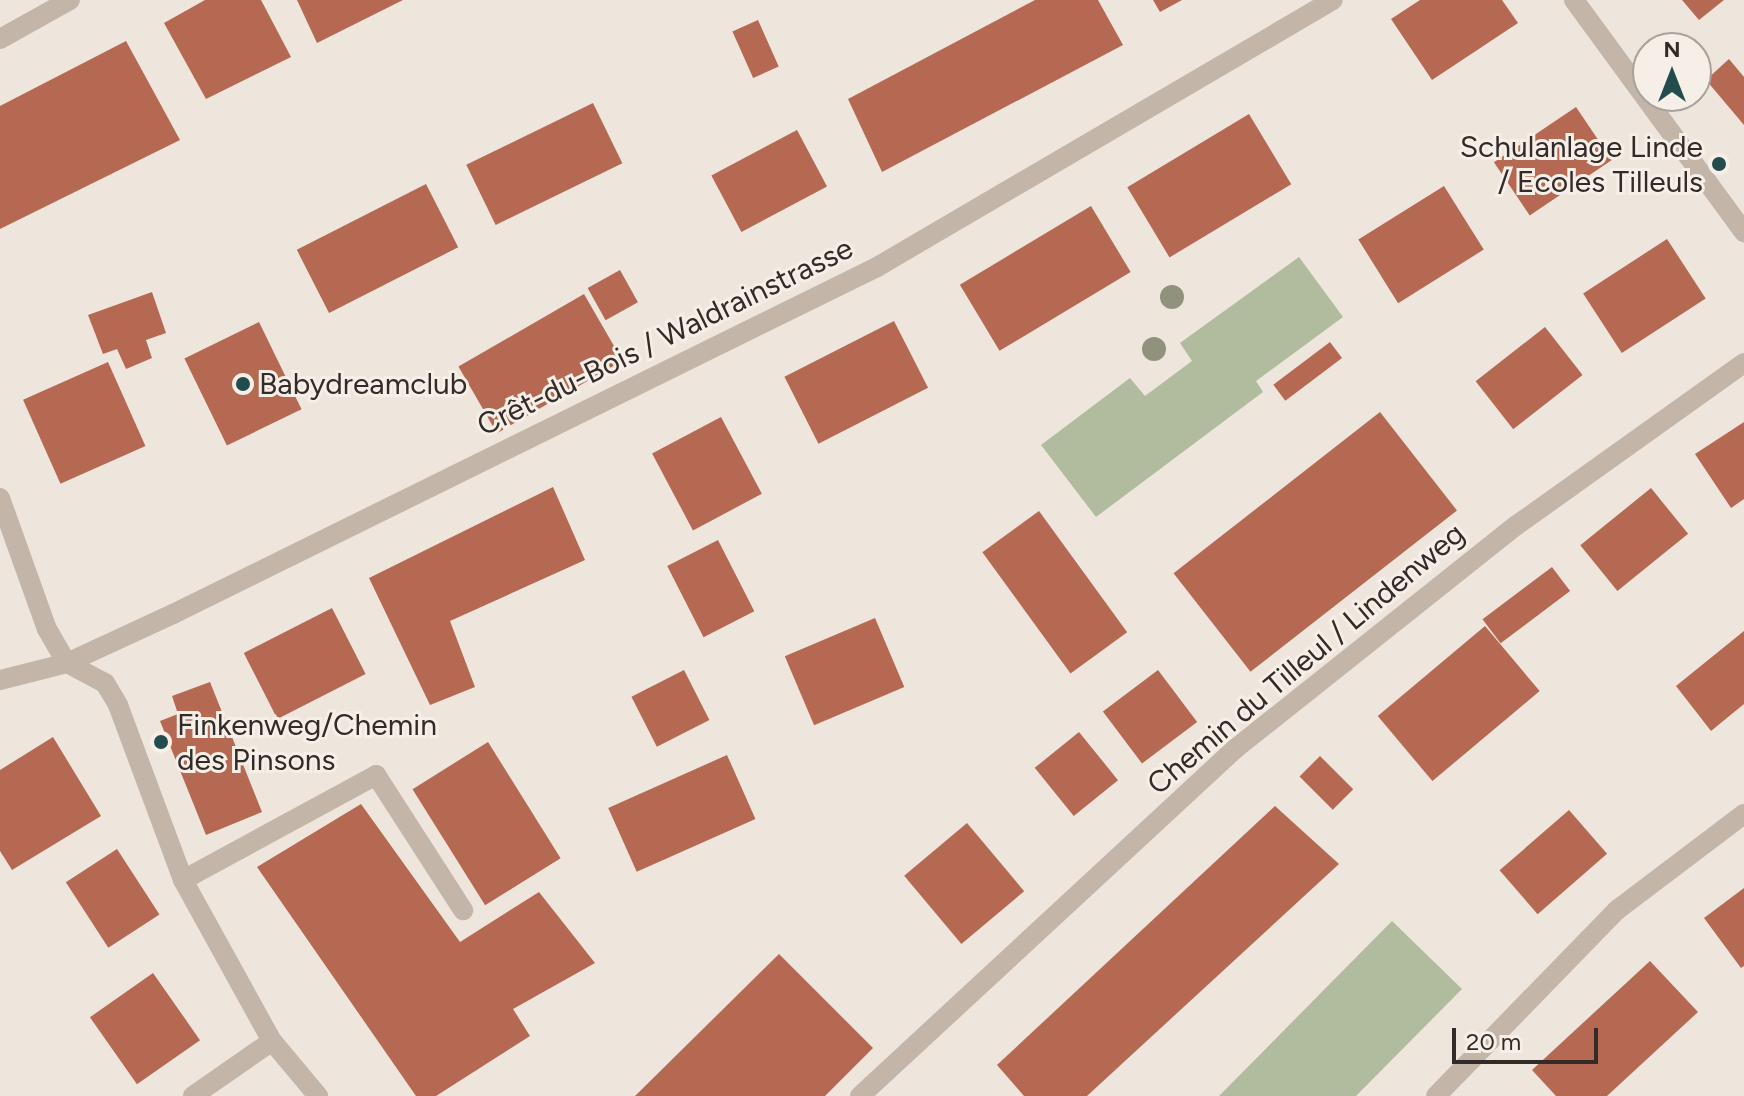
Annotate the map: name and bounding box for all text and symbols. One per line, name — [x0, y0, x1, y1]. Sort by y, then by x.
north arrow — [1632, 32, 1712, 112]
text: N — [1663, 36, 1681, 63]
place label: Schulanlage Linde / Ecoles Tilleuls — [1460, 129, 1703, 200]
marker: Schulanlage Linde / Ecoles Tilleuls — [1710, 155, 1728, 173]
street label: Crêt-du-Bois / Waldrainstrasse — [471, 230, 859, 444]
place label: Babydreamclub — [259, 366, 467, 402]
marker: Babydreamclub — [234, 375, 252, 393]
street label: Chemin du Tilleul / Lindenweg — [1140, 516, 1472, 802]
place label: Finkenweg/Chemin des Pinsons — [177, 707, 437, 778]
marker: Finkenweg/Chemin des Pinsons — [152, 733, 170, 751]
scale bar — [1456, 1012, 1602, 1062]
text: 20 m — [1466, 1027, 1521, 1056]

